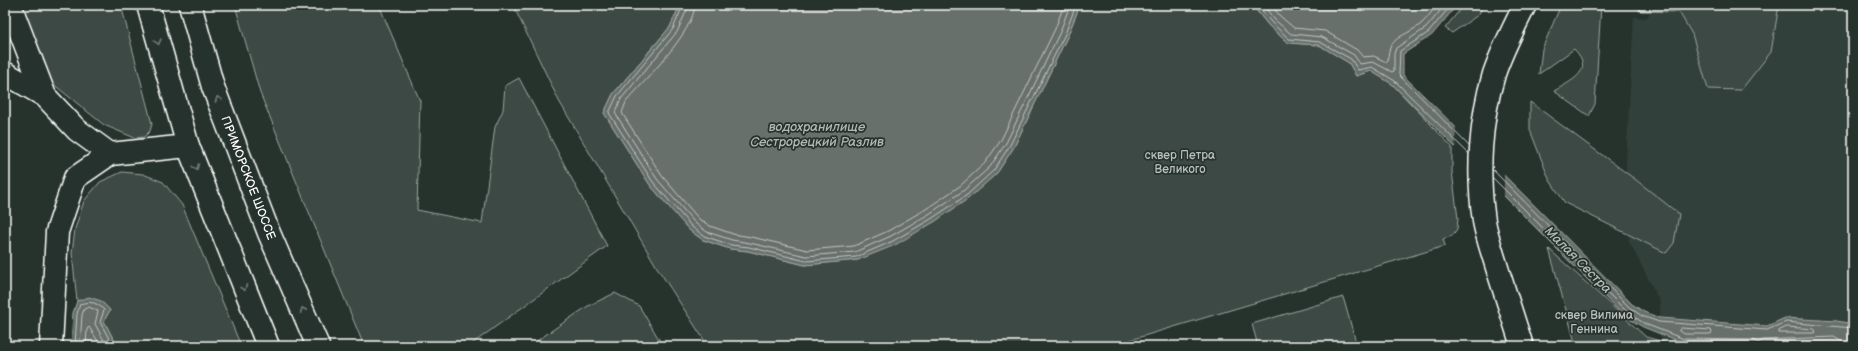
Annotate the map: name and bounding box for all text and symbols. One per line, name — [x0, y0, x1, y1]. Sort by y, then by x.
one-way arrow — [154, 39, 162, 46]
one-way arrow — [214, 95, 222, 102]
street label: ПРИМОРСКОЕ ШОССЕ — [217, 114, 279, 242]
water label: водохранилище Сестрорецкий Разлив — [750, 119, 884, 150]
park label: сквер Петра Великого — [1145, 148, 1215, 177]
one-way arrow — [192, 163, 200, 170]
water label: Малая Сестра — [1541, 223, 1615, 297]
one-way arrow — [239, 283, 247, 291]
one-way arrow — [299, 307, 307, 314]
park label: сквер Вилима Геннина — [1555, 308, 1633, 337]

